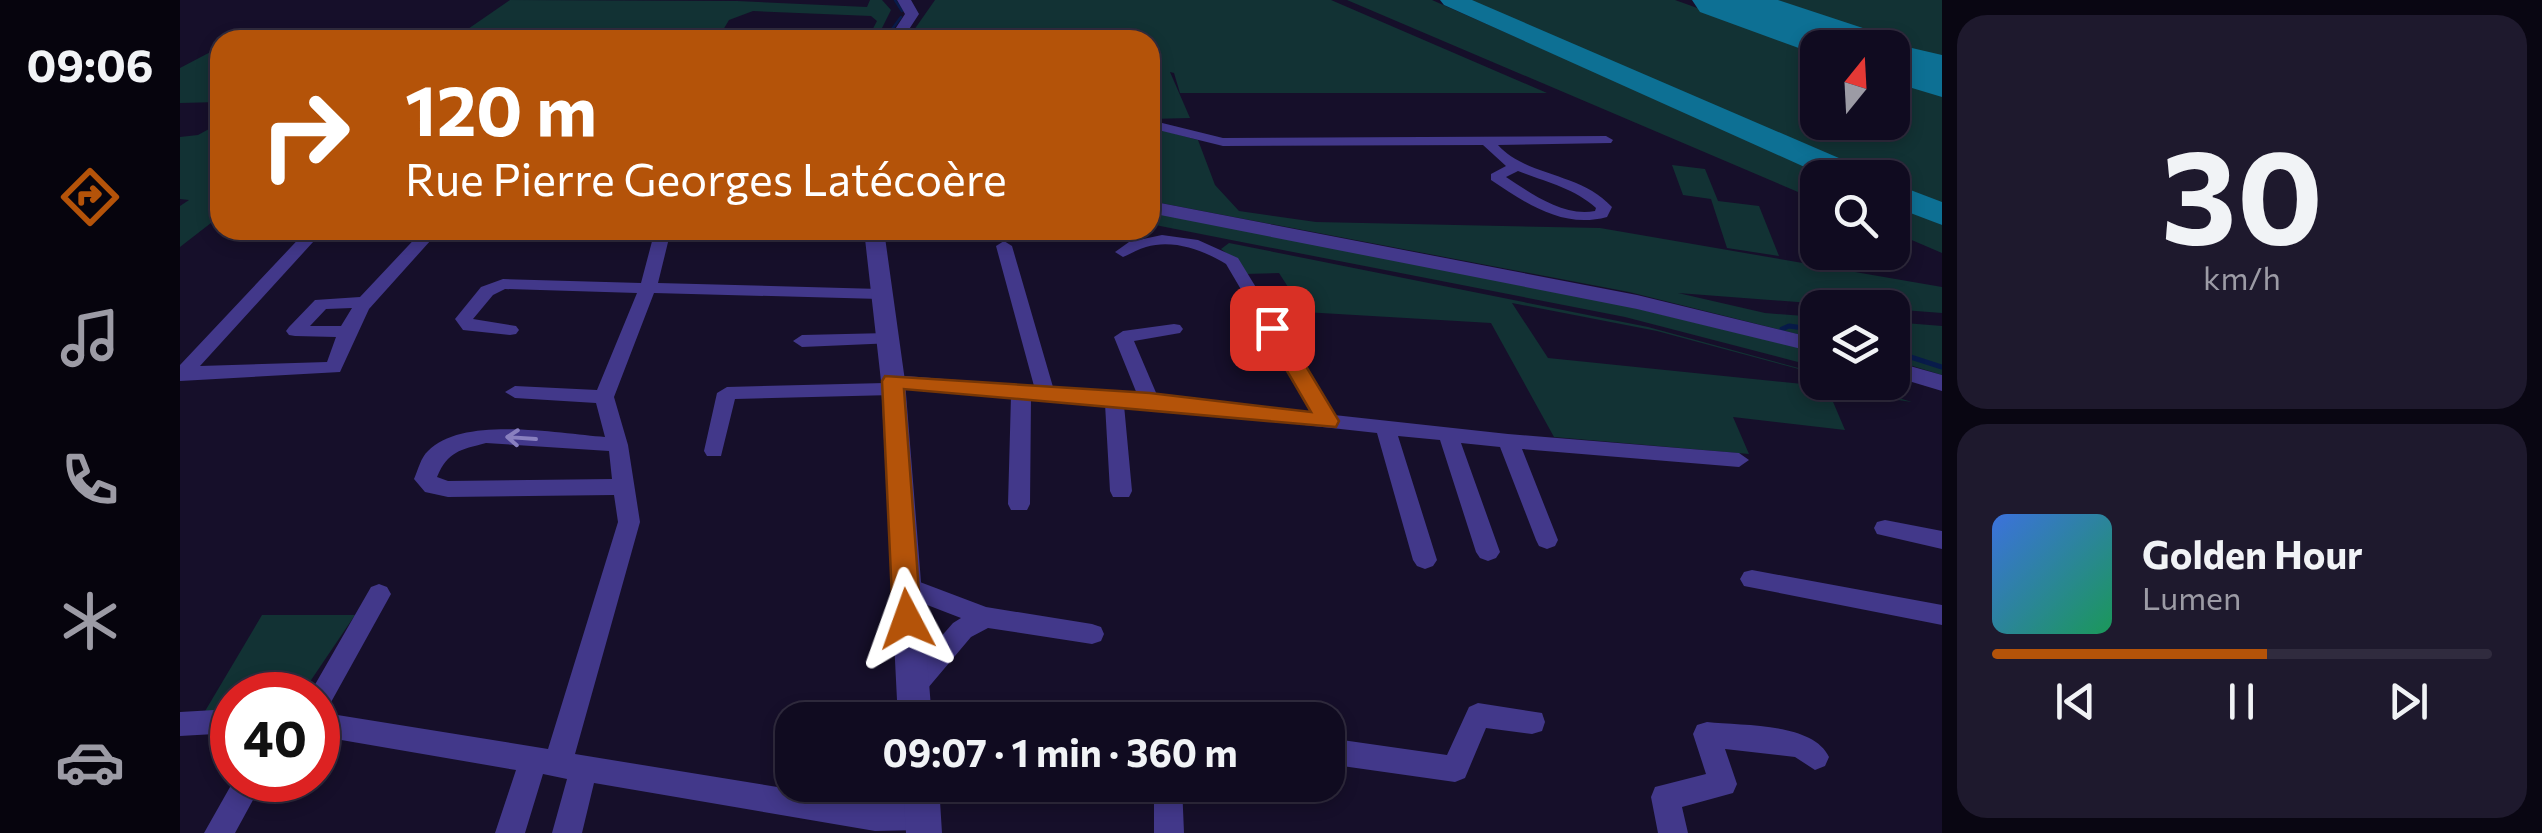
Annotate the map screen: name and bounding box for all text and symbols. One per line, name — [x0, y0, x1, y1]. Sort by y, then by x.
north arrow — [1800, 30, 1910, 140]
map controls — [1800, 30, 1910, 400]
text: 09:06 — [26, 36, 154, 91]
text: 120 m — [405, 65, 597, 150]
icon: right — [240, 70, 370, 200]
text: 30 — [2161, 112, 2323, 271]
text: Rue Pierre Georges Latécoère — [405, 150, 1007, 205]
button: search — [1800, 160, 1910, 270]
icon: directions — [55, 162, 125, 232]
text: km/h — [2203, 257, 2281, 297]
pin — [1230, 286, 1315, 371]
button: layers — [1800, 290, 1910, 400]
icon: arrive — [1245, 301, 1300, 356]
icon: music — [55, 303, 125, 373]
one-way arrow — [505, 428, 537, 447]
icon: phone — [55, 445, 125, 515]
text: Golden Hour — [2142, 530, 2363, 577]
position arrow — [855, 567, 959, 671]
text: Lumen — [2142, 577, 2241, 617]
icon: climate — [55, 586, 125, 656]
speed limit sign: 40 — [210, 672, 340, 802]
icon: previous — [2048, 674, 2103, 729]
icon: pause — [2214, 674, 2269, 729]
icon: next — [2381, 674, 2436, 729]
icon: car — [55, 727, 125, 797]
text: 09:07 · 1 min · 360 m — [882, 728, 1238, 775]

